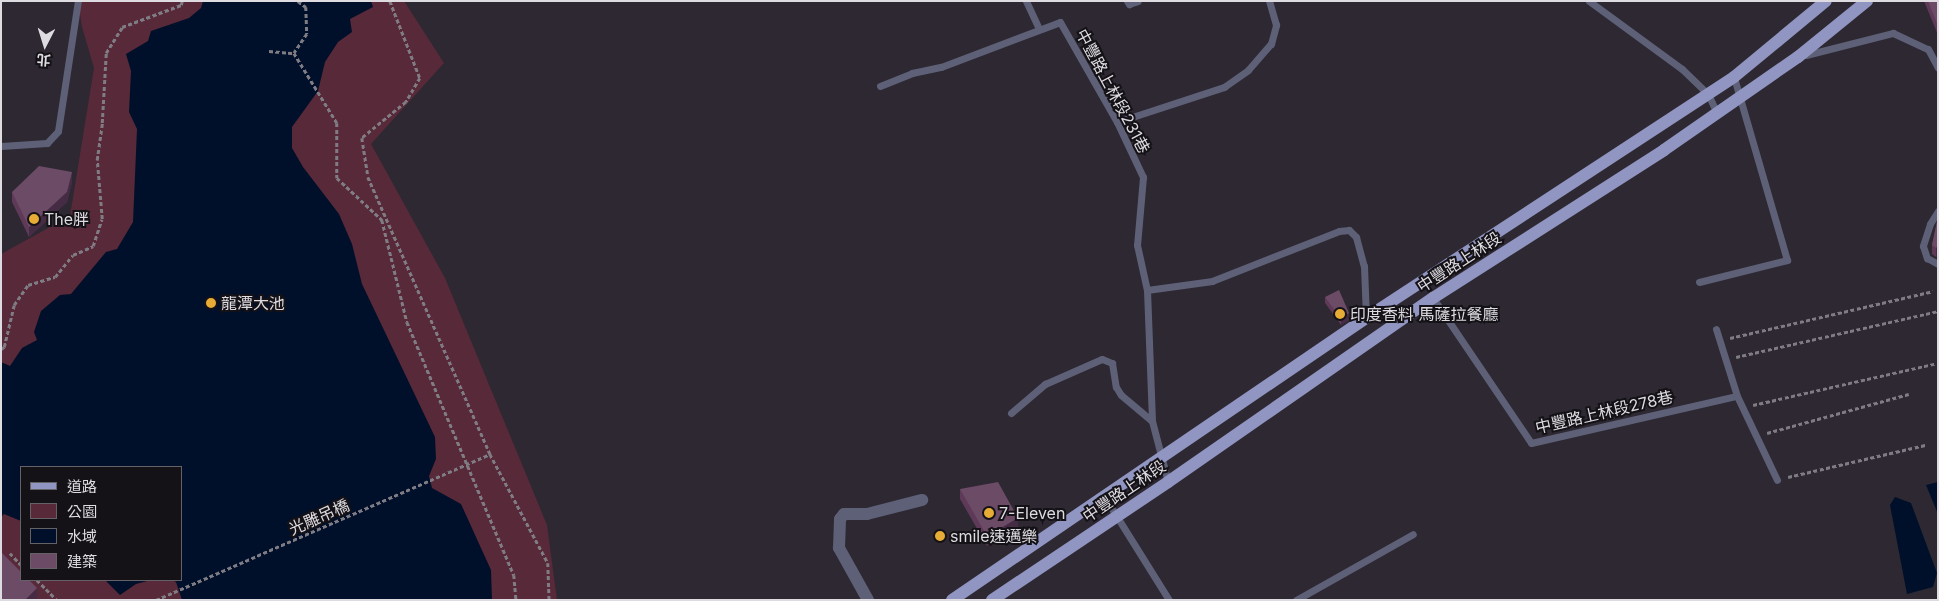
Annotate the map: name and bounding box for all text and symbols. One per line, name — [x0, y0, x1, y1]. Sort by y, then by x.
north arrow — [20, 20, 70, 70]
street label: 中豐路上林段231巷 — [1072, 26, 1154, 156]
text: 北 — [36, 51, 51, 70]
place label: The胖 — [44, 209, 89, 229]
marker: The胖 — [28, 213, 40, 225]
street label: 中豐路上林段 — [1414, 228, 1504, 296]
place label: 龍潭大池 — [221, 293, 285, 313]
marker: 龍潭大池 — [205, 297, 217, 309]
place label: 印度香料 馬薩拉餐廳 — [1350, 304, 1498, 324]
marker: 印度香料 馬薩拉餐廳 — [1334, 308, 1346, 320]
street label: 中豐路上林段278巷 — [1533, 387, 1675, 437]
street label: 中豐路上林段 — [1079, 456, 1169, 526]
legend — [20, 466, 182, 581]
text: 道路 — [67, 477, 97, 496]
street label: 光雕吊橋 — [286, 495, 352, 539]
text: 公園 — [67, 502, 97, 521]
place label: 7-Eleven — [999, 503, 1065, 523]
marker: 7-Eleven — [983, 507, 995, 519]
place label: smile速邁樂 — [950, 526, 1038, 546]
text: 水域 — [67, 527, 97, 546]
marker: smile速邁樂 — [934, 530, 946, 542]
text: 建築 — [67, 552, 97, 571]

